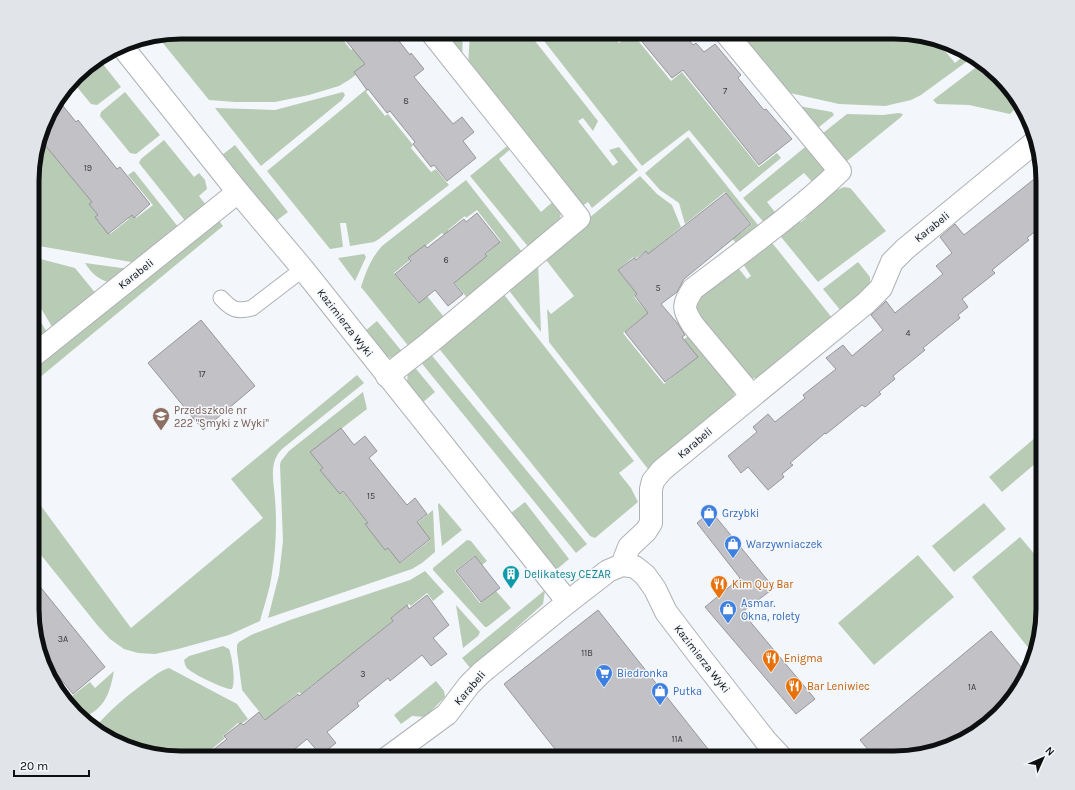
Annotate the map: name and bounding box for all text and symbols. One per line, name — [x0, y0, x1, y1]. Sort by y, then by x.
house number: 7 — [723, 86, 728, 96]
house number: 8 — [403, 96, 409, 106]
house number: 19 — [84, 163, 92, 173]
street label: Karabeli — [912, 209, 952, 245]
house number: 6 — [443, 255, 449, 265]
street label: Karabeli — [116, 256, 156, 292]
house number: 5 — [655, 283, 661, 293]
street label: Kazimierza Wyki — [314, 286, 376, 360]
house number: 4 — [905, 328, 911, 338]
house number: 17 — [198, 369, 206, 379]
place label: Przedszkole nr 222 "Smyki z Wyki" — [174, 404, 269, 430]
school or university icon: Przedszkole nr 222 "Smyki z Wyki" — [151, 406, 171, 431]
street label: Karabeli — [675, 425, 715, 461]
house number: 15 — [367, 491, 375, 501]
shop icon: Grzybki — [699, 503, 719, 528]
place label: Grzybki — [722, 507, 759, 520]
shop icon: Warzywniaczek — [723, 534, 743, 559]
place label: Warzywniaczek — [746, 538, 823, 551]
building icon: Delikatesy CEZAR — [501, 564, 521, 589]
place label: Delikatesy CEZAR — [524, 568, 611, 581]
restaurant icon: Kim Quy Bar — [709, 574, 729, 599]
place label: Kim Quy Bar — [732, 578, 793, 591]
place label: Asmar. Okna, rolety — [741, 597, 800, 623]
shop icon: Asmar. Okna, rolety — [718, 599, 738, 624]
street label: Kazimierza Wyki — [671, 622, 733, 696]
house number: 3A — [58, 634, 68, 644]
house number: 11B — [581, 648, 593, 658]
restaurant icon: Enigma — [761, 648, 781, 673]
place label: Enigma — [784, 652, 823, 665]
supermarket icon: Biedronka — [594, 663, 614, 688]
place label: Biedronka — [617, 667, 668, 680]
street label: Karabeli — [452, 668, 488, 708]
house number: 3 — [360, 669, 366, 679]
restaurant icon: Bar Leniwiec — [784, 676, 804, 701]
place label: Bar Leniwiec — [807, 680, 870, 693]
shop icon: Putka — [650, 681, 670, 706]
house number: 1A — [968, 682, 976, 692]
place label: Putka — [673, 685, 702, 698]
house number: 11A — [671, 734, 683, 744]
north arrow — [1023, 738, 1063, 778]
text: N — [1042, 744, 1057, 759]
scale bar — [14, 752, 89, 778]
text: 20 m — [20, 759, 48, 773]

